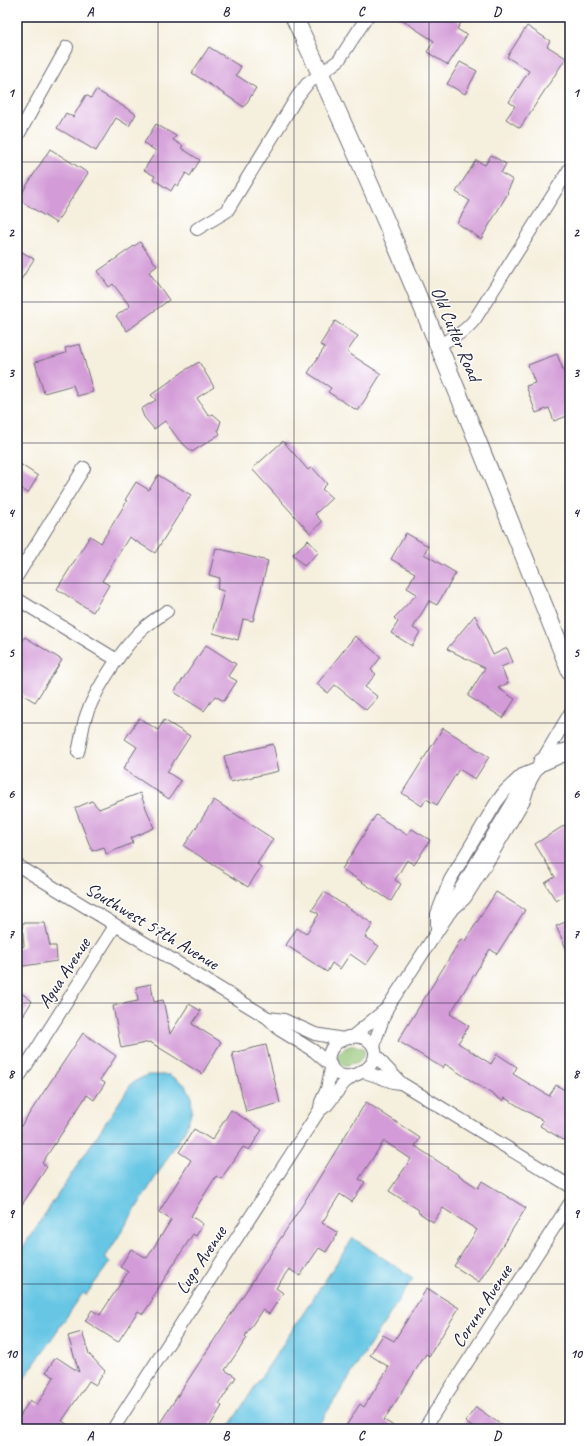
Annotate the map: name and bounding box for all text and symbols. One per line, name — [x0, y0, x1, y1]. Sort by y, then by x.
text: A — [87, 4, 95, 20]
text: B — [223, 4, 231, 20]
text: C — [358, 4, 366, 20]
text: D — [493, 4, 502, 20]
text: 1 — [8, 85, 16, 101]
text: 1 — [573, 85, 581, 101]
text: 2 — [8, 225, 15, 241]
text: 2 — [573, 225, 580, 241]
street label: Old Cutler Road — [425, 283, 488, 387]
text: 3 — [8, 365, 15, 381]
text: 3 — [573, 365, 580, 381]
text: 4 — [8, 505, 16, 521]
text: 4 — [573, 505, 581, 521]
text: 5 — [8, 645, 15, 661]
text: 5 — [573, 645, 580, 661]
text: 6 — [8, 786, 15, 802]
text: 6 — [573, 786, 580, 802]
street label: Southwest 57th Avenue — [81, 877, 225, 976]
text: 7 — [8, 926, 15, 942]
text: 7 — [573, 926, 580, 942]
street label: Agua Avenue — [32, 932, 97, 1013]
text: 8 — [8, 1066, 16, 1082]
text: 8 — [573, 1066, 581, 1082]
text: 9 — [8, 1206, 15, 1222]
text: 9 — [573, 1206, 580, 1222]
street label: Lugo Avenue — [170, 1220, 233, 1298]
street label: Coruna Avenue — [446, 1258, 519, 1352]
text: 10 — [5, 1346, 18, 1362]
text: 10 — [570, 1346, 583, 1362]
text: A — [87, 1428, 95, 1444]
text: B — [223, 1428, 231, 1444]
text: C — [358, 1428, 366, 1444]
text: D — [493, 1428, 502, 1444]

